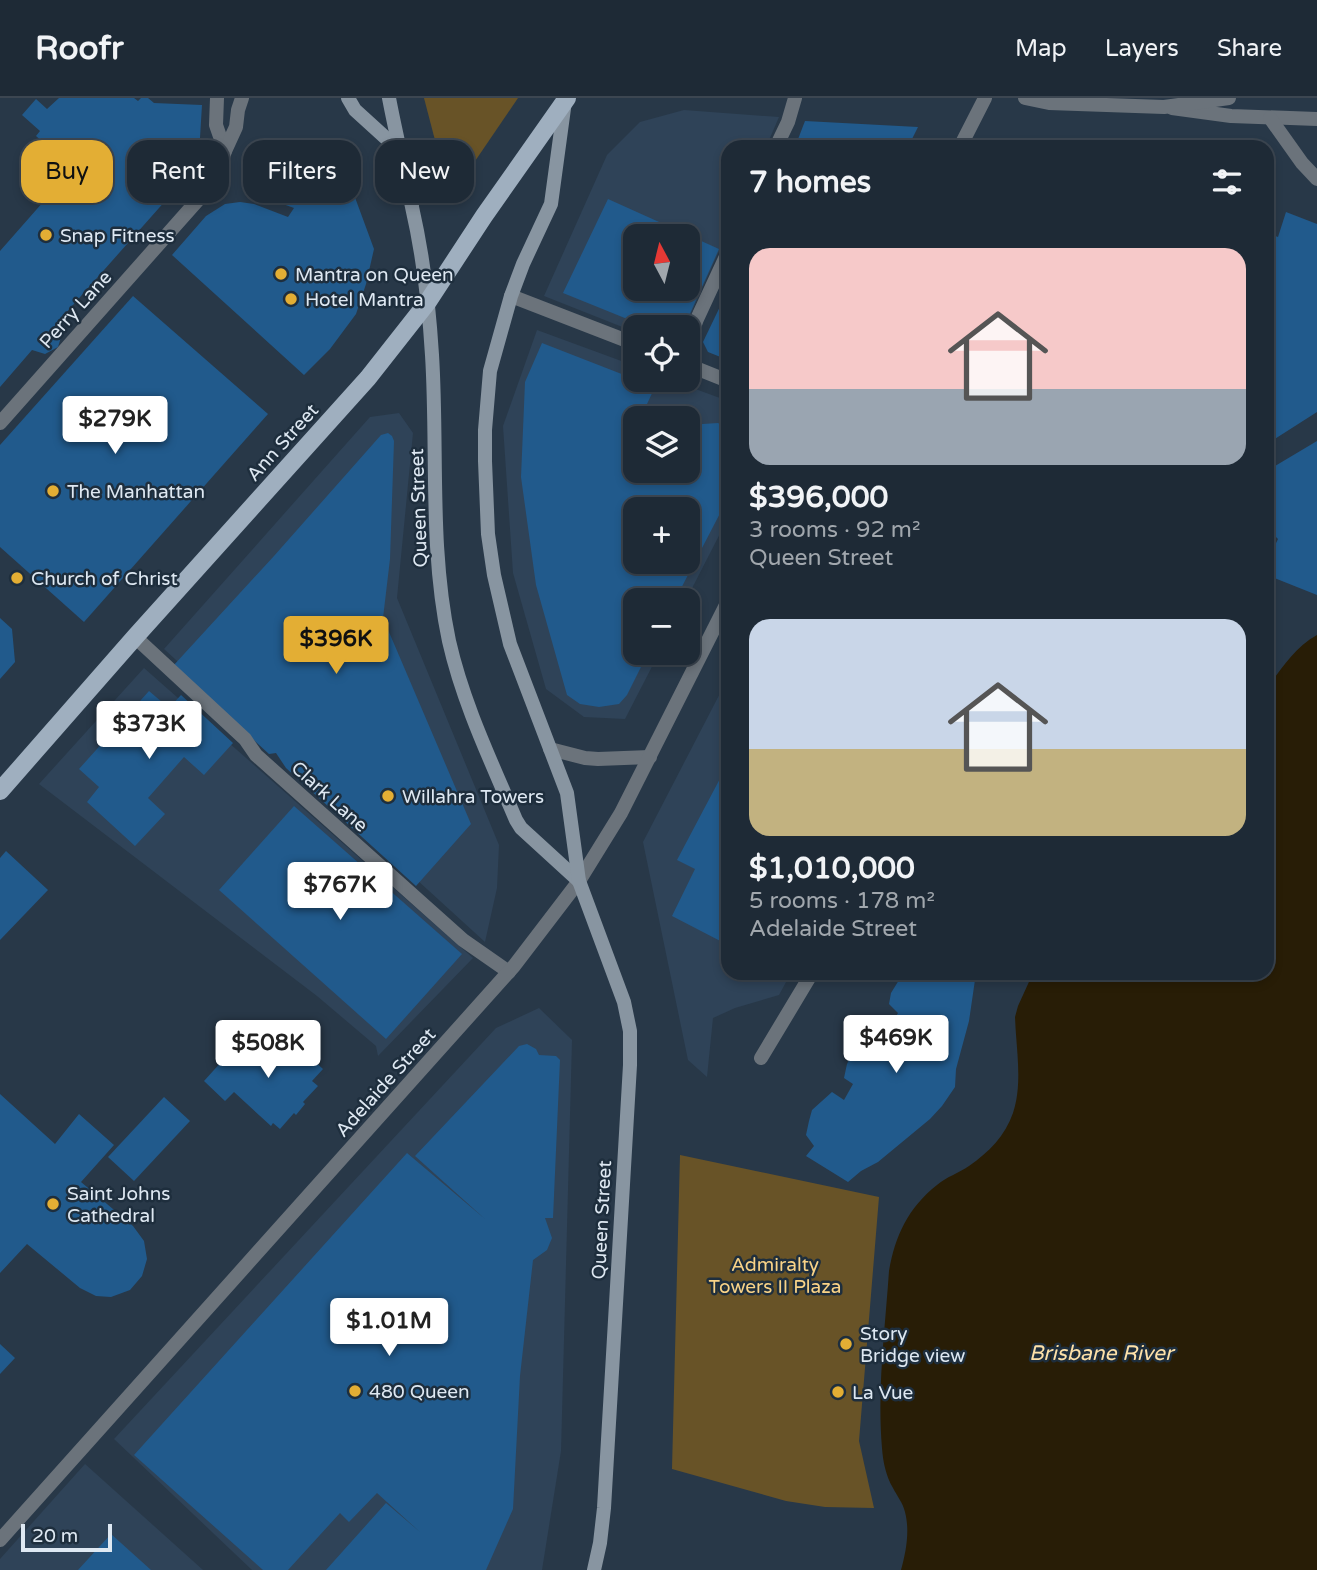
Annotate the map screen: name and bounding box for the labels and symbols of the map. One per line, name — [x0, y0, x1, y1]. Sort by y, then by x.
north arrow — [623, 224, 700, 301]
place label: Snap Fitness — [60, 225, 175, 247]
marker: Snap Fitness — [38, 227, 54, 243]
place label: Mantra on Queen — [295, 264, 454, 286]
street label: Perry Lane — [35, 266, 116, 353]
marker: Mantra on Queen — [273, 266, 289, 282]
place label: Hotel Mantra — [305, 289, 424, 311]
marker: Hotel Mantra — [283, 291, 299, 307]
pin: $279K — [66, 396, 164, 456]
street label: Ann Street — [242, 399, 323, 486]
street label: Queen Street — [406, 448, 432, 568]
place label: The Manhattan — [67, 481, 205, 503]
marker: The Manhattan — [45, 483, 61, 499]
place label: Church of Christ — [31, 568, 178, 590]
marker: Church of Christ — [9, 570, 25, 586]
pin: $396K — [287, 616, 385, 676]
pin: $373K — [100, 702, 198, 761]
street label: Clark Lane — [287, 757, 372, 837]
place label: Willahra Towers — [402, 786, 544, 808]
marker: Willahra Towers — [380, 788, 396, 804]
pin: $767K — [291, 862, 389, 922]
pin: $469K — [847, 1016, 945, 1075]
pin: $508K — [219, 1020, 317, 1080]
street label: Adelaide Street — [331, 1024, 440, 1142]
street label: Queen Street — [588, 1160, 616, 1280]
place label: Saint Johns Cathedral — [67, 1183, 170, 1227]
marker: Saint Johns Cathedral — [45, 1196, 61, 1212]
park label: Admiralty Towers II Plaza — [709, 1254, 841, 1298]
pin: $1.01M — [332, 1298, 446, 1358]
place label: Story Bridge view — [860, 1323, 965, 1367]
marker: Story Bridge view — [838, 1336, 854, 1352]
water label: Brisbane River — [1029, 1341, 1176, 1366]
place label: 480 Queen — [369, 1381, 470, 1403]
place label: La Vue — [852, 1382, 913, 1404]
marker: 480 Queen — [347, 1383, 363, 1399]
marker: La Vue — [830, 1384, 846, 1400]
scale bar — [21, 1521, 112, 1553]

